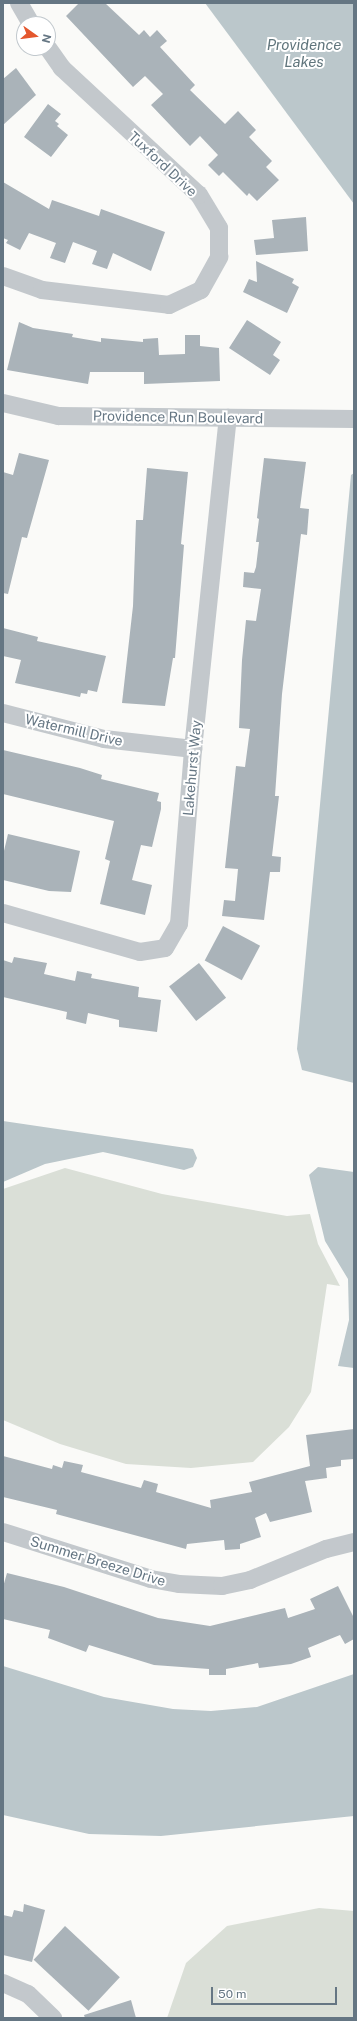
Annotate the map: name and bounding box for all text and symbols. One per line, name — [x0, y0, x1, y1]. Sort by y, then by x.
north arrow — [16, 16, 56, 56]
text: N — [40, 33, 54, 44]
water label: Providence Lakes — [267, 35, 341, 70]
street label: Tuxford Drive — [125, 128, 201, 200]
street label: Providence Run Boulevard — [93, 407, 263, 427]
street label: Watermill Drive — [24, 711, 124, 749]
street label: Lakehurst Way — [179, 719, 205, 817]
street label: Summer Breeze Drive — [28, 1532, 168, 1590]
scale bar — [213, 1979, 339, 2005]
text: 50 m — [218, 1987, 246, 2001]

